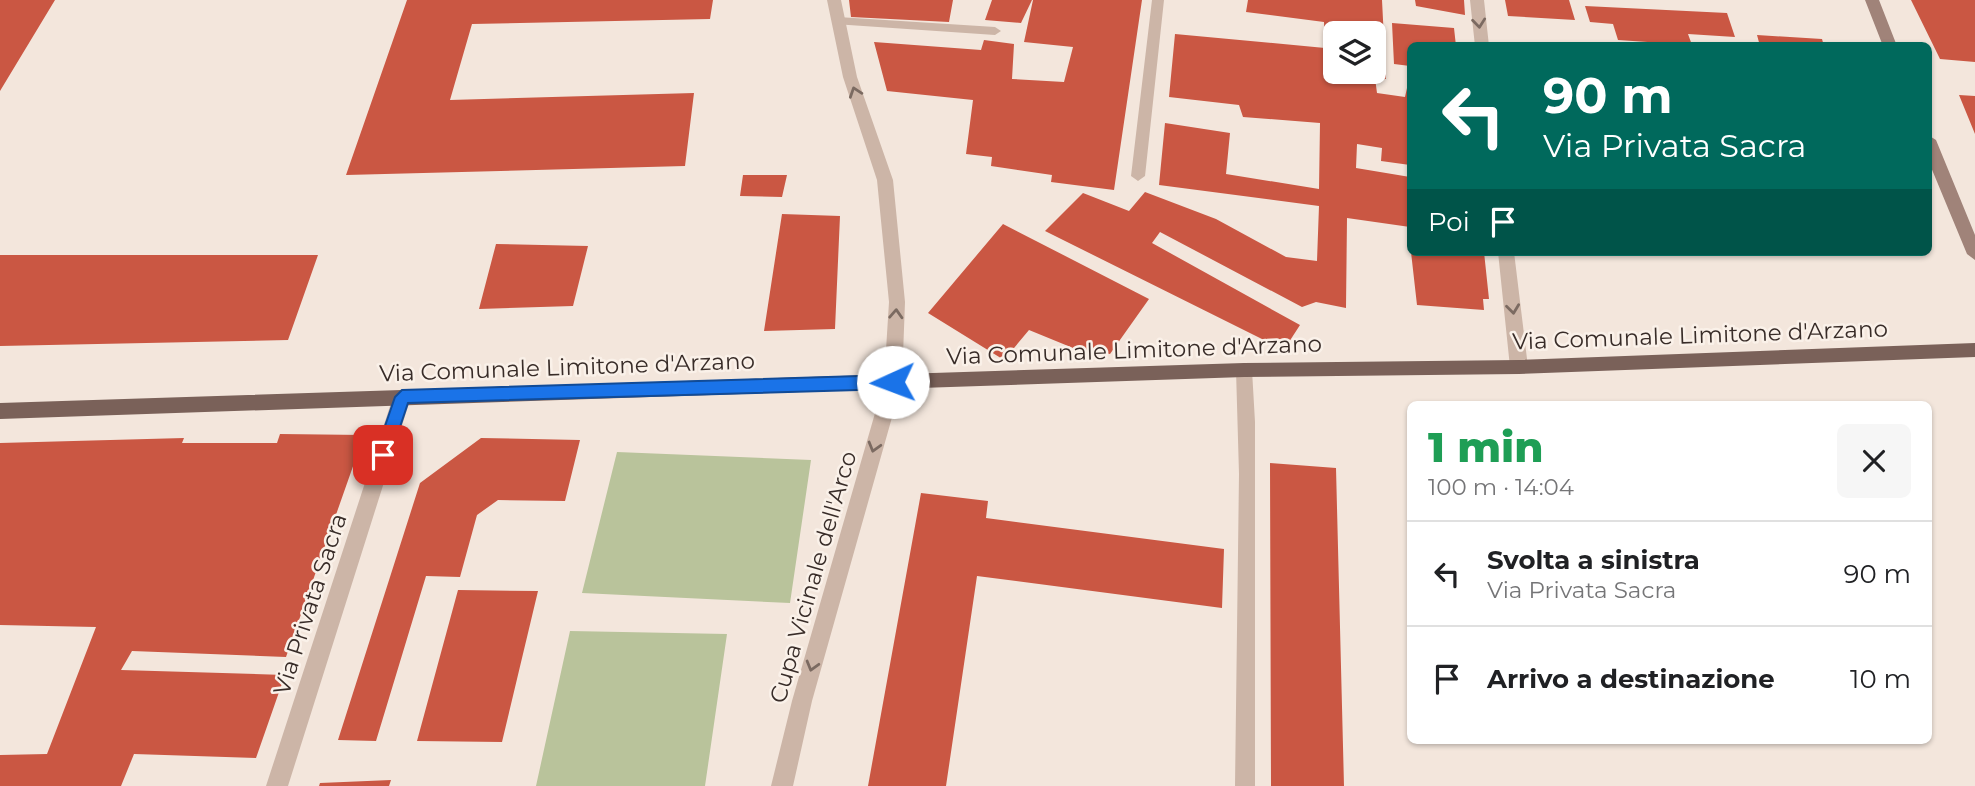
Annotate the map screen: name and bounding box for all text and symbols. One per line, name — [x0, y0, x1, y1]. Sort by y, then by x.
one-way arrow — [1472, 17, 1487, 29]
map controls — [1323, 21, 1386, 84]
button: layers — [1323, 21, 1386, 84]
text: 90 m — [1543, 66, 1673, 125]
icon: left — [1428, 70, 1519, 161]
one-way arrow — [849, 86, 863, 98]
text: Via Privata Sacra — [1543, 126, 1806, 165]
icon: arrive — [1484, 203, 1522, 241]
text: Poi — [1428, 206, 1470, 238]
one-way arrow — [1505, 304, 1520, 315]
one-way arrow — [889, 308, 904, 319]
street label: Via Comunale Limitone d'Arzano — [1512, 314, 1888, 356]
street label: Via Comunale Limitone d'Arzano — [946, 329, 1322, 371]
position arrow — [856, 345, 930, 419]
street label: Via Comunale Limitone d'Arzano — [379, 346, 755, 388]
text: 1 min — [1428, 421, 1544, 473]
button: close — [1837, 424, 1911, 498]
pin — [353, 425, 413, 485]
icon: arrive — [364, 436, 402, 474]
one-way arrow — [868, 441, 883, 453]
street label: Cupa Vicinale dell'Arco — [764, 448, 862, 706]
text: 100 m · 14:04 — [1428, 473, 1574, 501]
street label: Via Privata Sacra — [267, 510, 353, 698]
text: Svolta a sinistra — [1487, 544, 1700, 576]
icon: left — [1428, 555, 1466, 593]
text: 90 m — [1844, 558, 1911, 590]
text: Via Privata Sacra — [1487, 576, 1676, 604]
one-way arrow — [806, 660, 821, 672]
icon: arrive — [1428, 660, 1466, 698]
text: Arrivo a destinazione — [1487, 663, 1775, 695]
text: 10 m — [1850, 663, 1911, 695]

